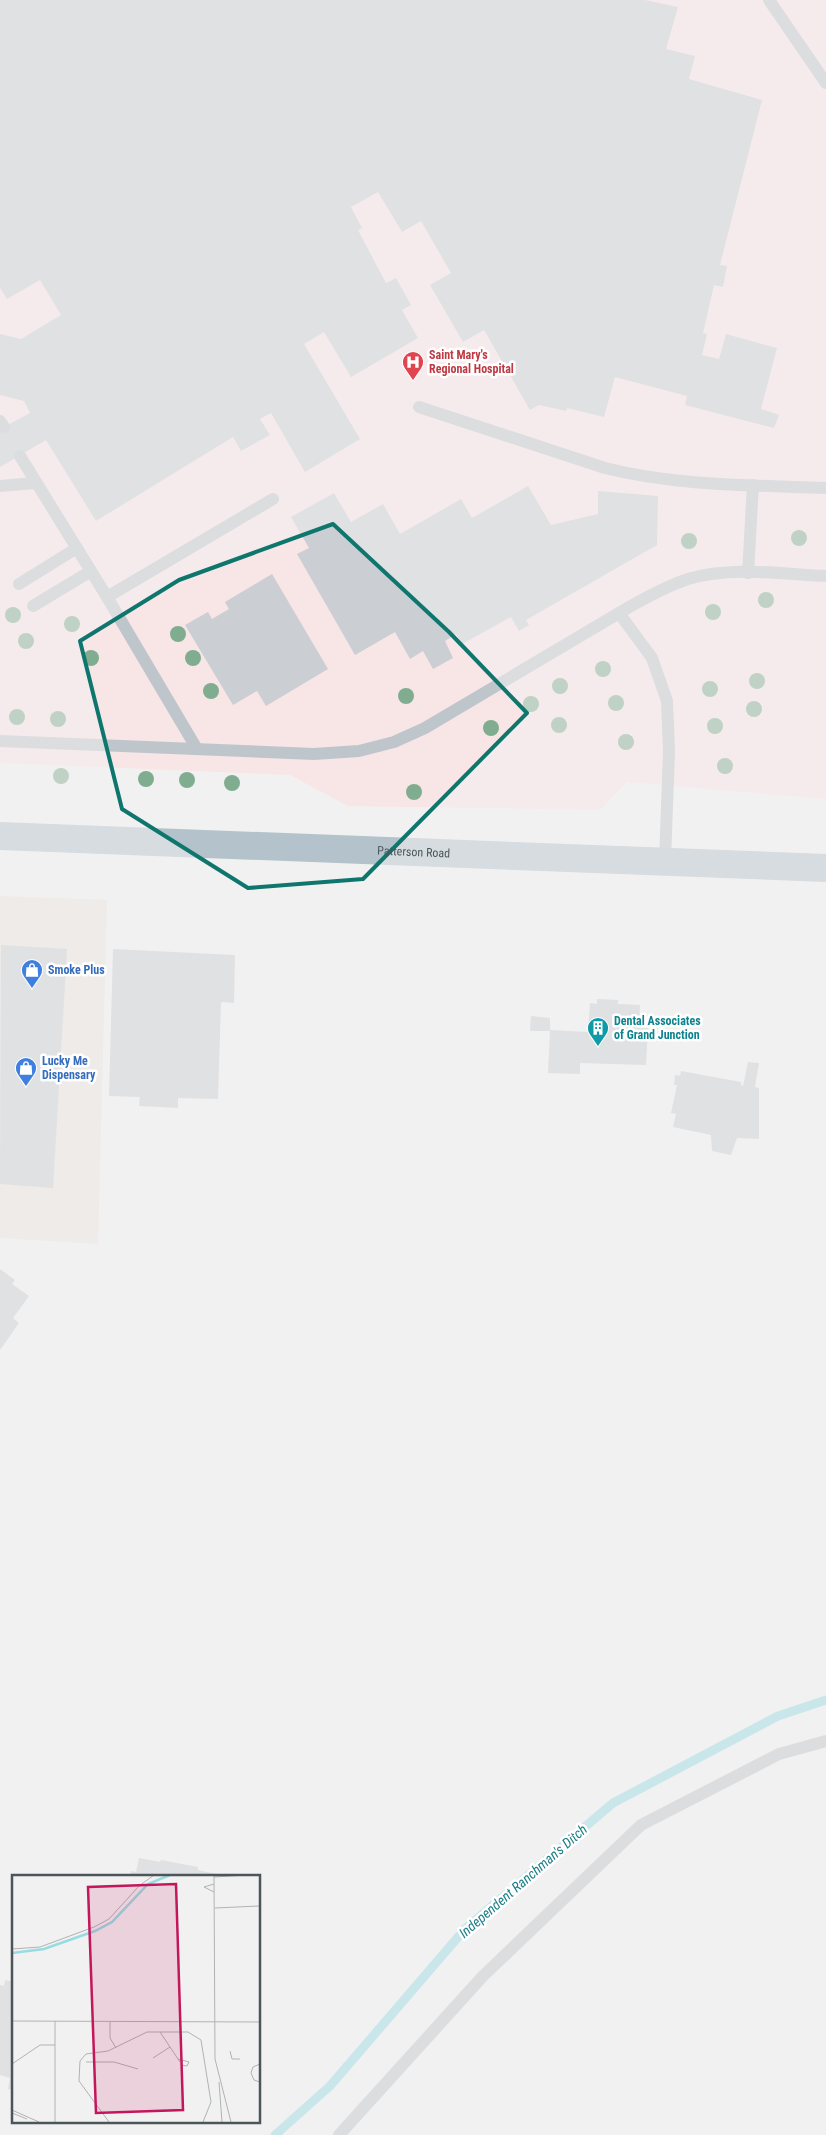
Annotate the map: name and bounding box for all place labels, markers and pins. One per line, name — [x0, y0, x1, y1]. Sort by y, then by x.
place label: Saint Mary's Regional Hospital — [429, 348, 514, 376]
hospital icon: Saint Mary's Regional Hospital — [401, 350, 425, 381]
shop icon: Smoke Plus — [20, 958, 44, 989]
place label: Smoke Plus — [48, 963, 105, 977]
place label: Dental Associates of Grand Junction — [614, 1014, 701, 1042]
building icon: Dental Associates of Grand Junction — [586, 1016, 610, 1047]
place label: Lucky Me Dispensary — [42, 1054, 96, 1082]
shop icon: Lucky Me Dispensary — [14, 1056, 38, 1087]

